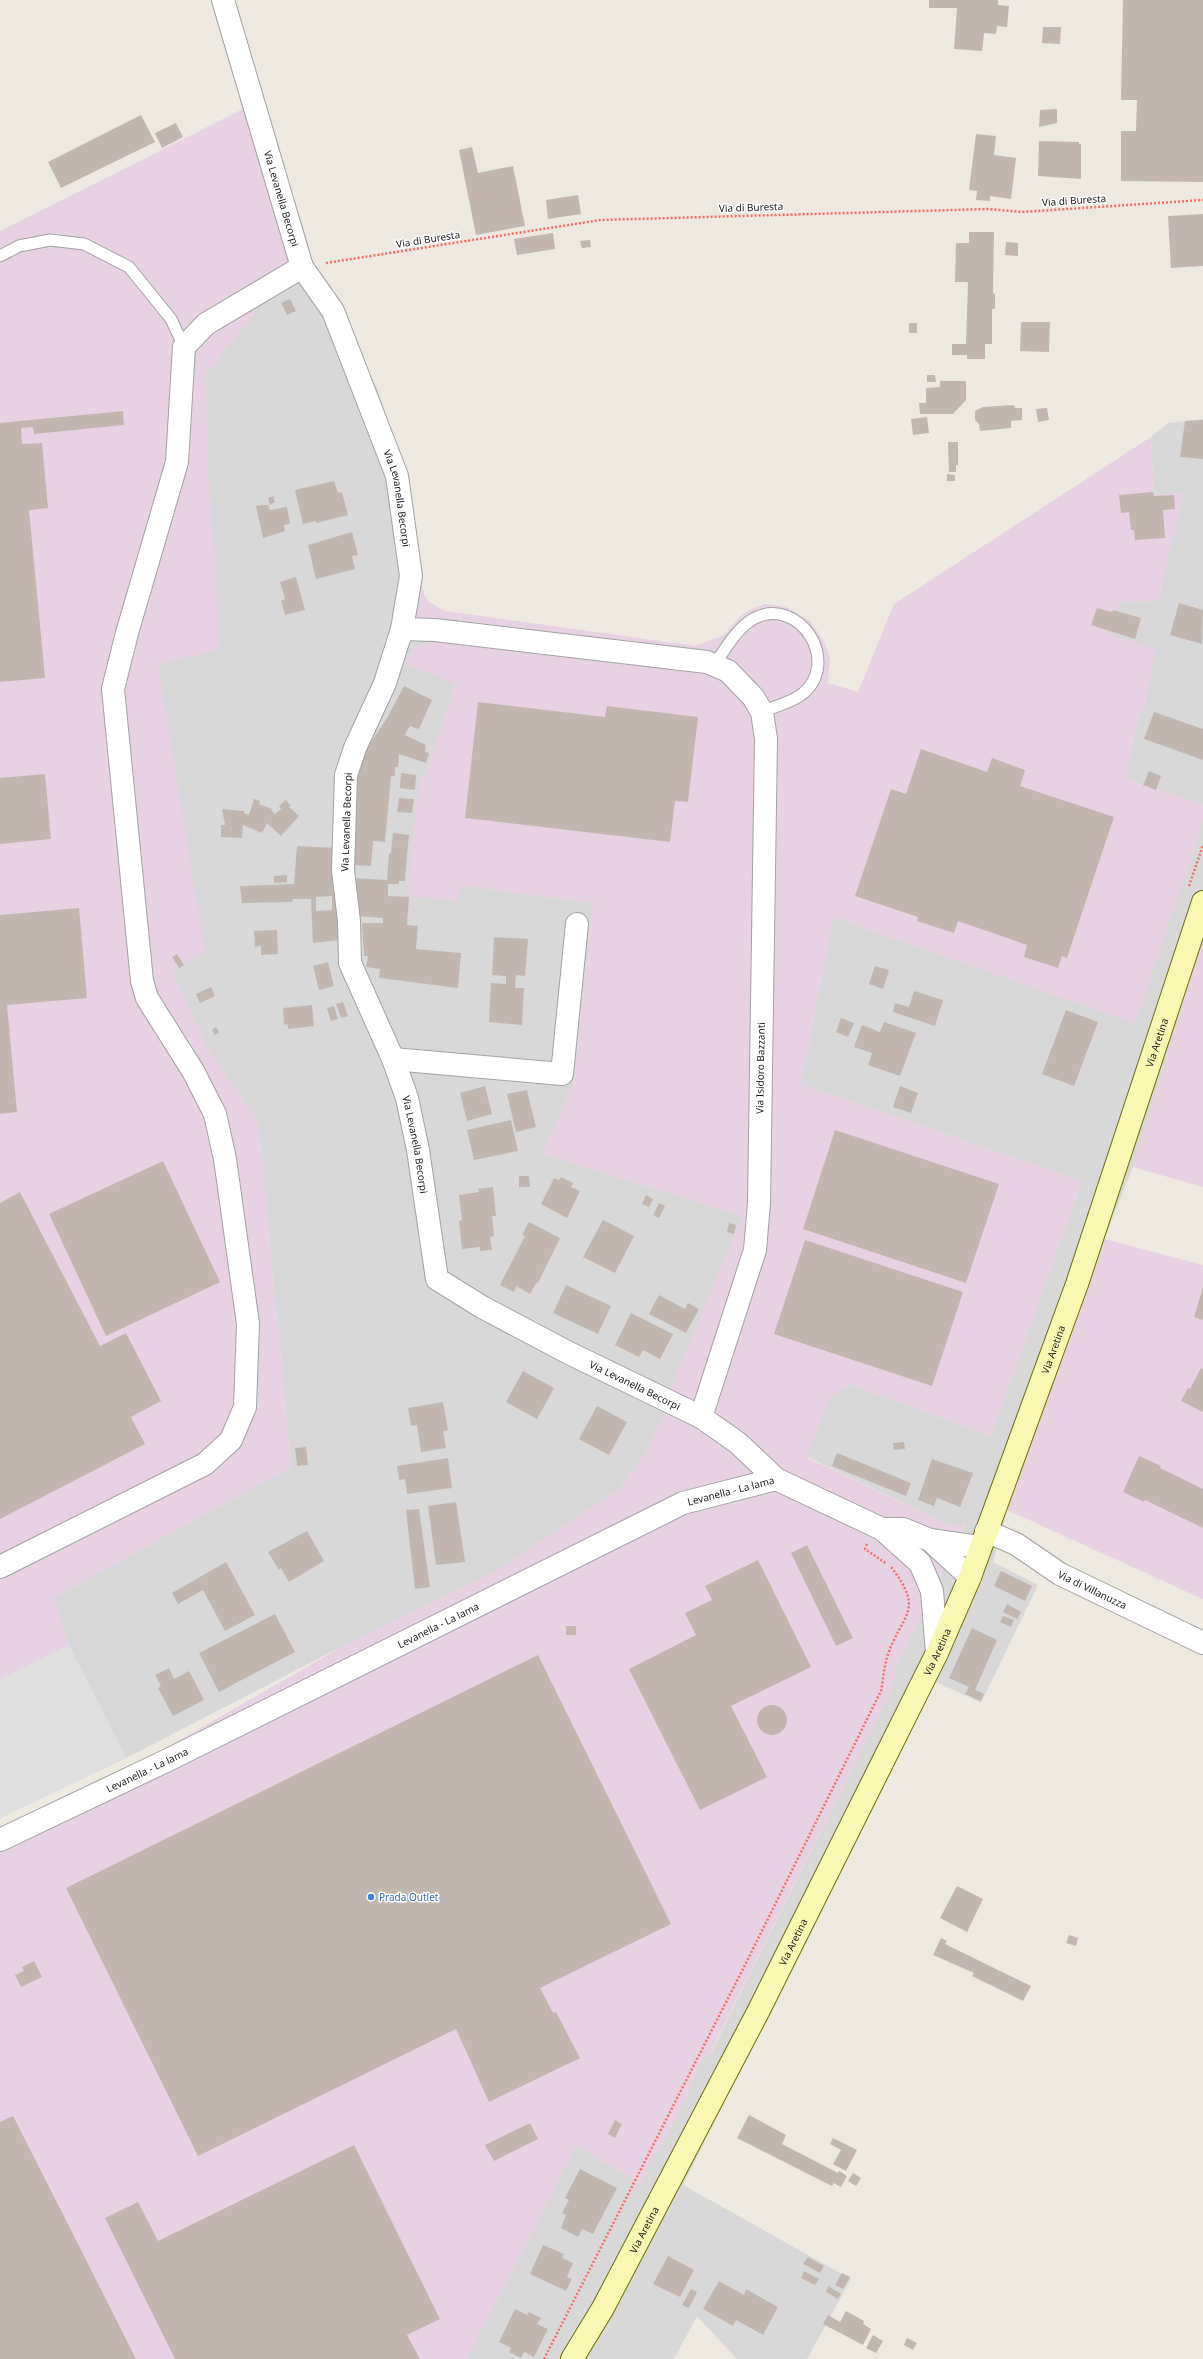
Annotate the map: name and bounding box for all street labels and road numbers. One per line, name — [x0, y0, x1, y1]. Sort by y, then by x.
street label: Via Levanella Becorpi — [261, 149, 303, 248]
street label: Via di Buresta — [1041, 191, 1107, 209]
street label: Via di Buresta — [719, 199, 783, 215]
street label: Via di Buresta — [395, 227, 461, 251]
street label: Via Levanella Becorpi — [380, 447, 414, 548]
street label: Via Levanella Becorpi — [337, 772, 355, 872]
street label: Via Aretina — [1142, 1016, 1171, 1069]
street label: Via Isidoro Bazzanti — [752, 1022, 768, 1114]
street label: Via Levanella Becorpi — [400, 1094, 431, 1194]
street label: Via Aretina — [1038, 1323, 1068, 1376]
street label: Via Levanella Becorpi — [587, 1357, 683, 1413]
street label: Levanella - La lama — [686, 1473, 776, 1509]
street label: Via di Villanuzza — [1056, 1567, 1129, 1612]
street label: Levanella - La lama — [395, 1599, 481, 1651]
street label: Via Aretina — [920, 1626, 954, 1678]
street label: Levanella - La lama — [104, 1744, 190, 1795]
street label: Via Aretina — [775, 1916, 810, 1968]
street label: Via Aretina — [626, 2204, 662, 2256]

